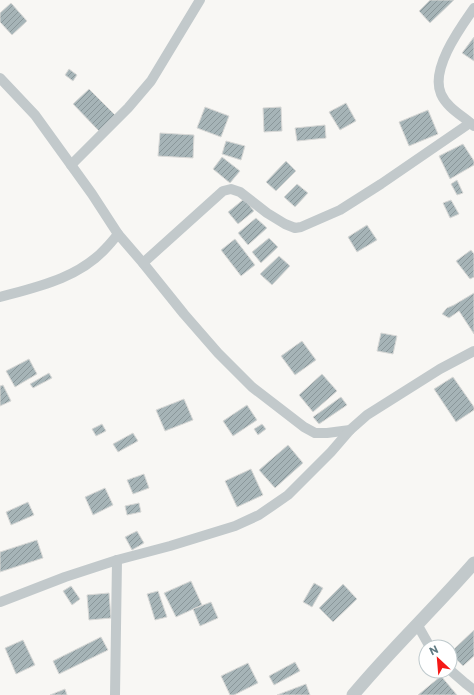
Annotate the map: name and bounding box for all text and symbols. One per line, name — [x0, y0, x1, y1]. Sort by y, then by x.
north arrow — [418, 639, 458, 679]
text: N — [427, 642, 440, 657]

